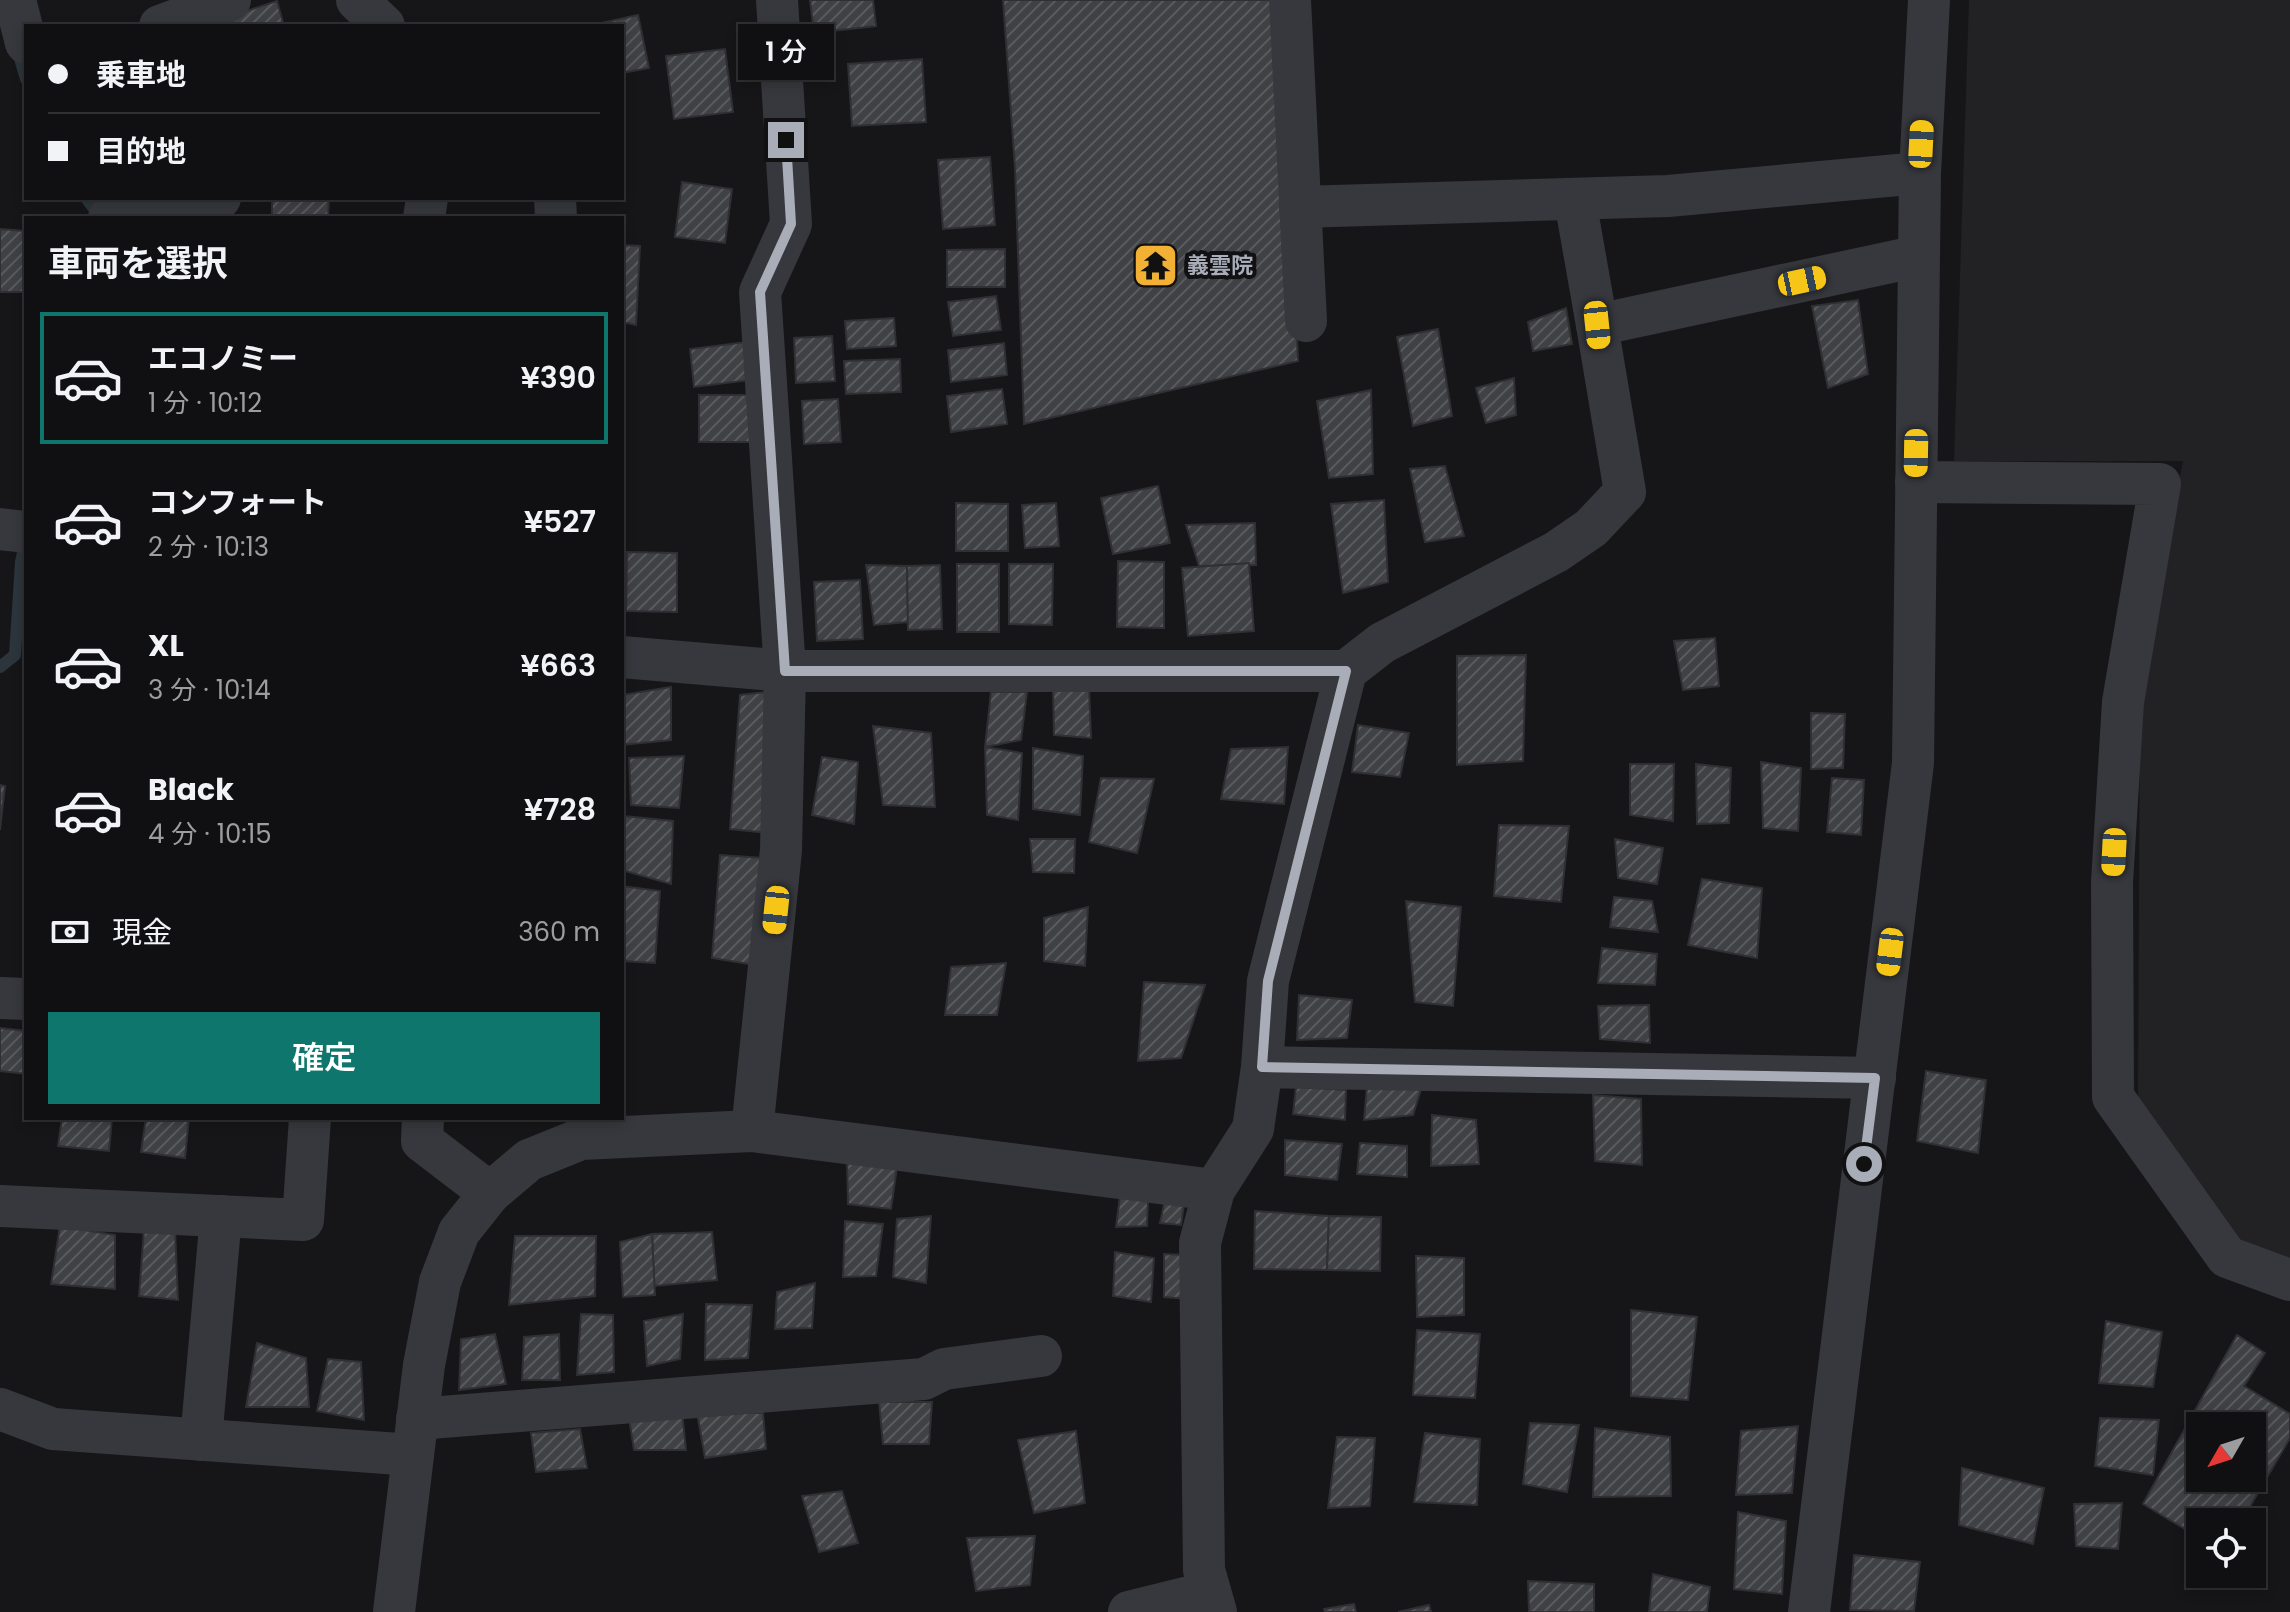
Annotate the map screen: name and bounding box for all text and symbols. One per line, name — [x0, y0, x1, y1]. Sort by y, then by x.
callout: 1 分 — [738, 24, 834, 80]
text: 1 分 — [765, 34, 807, 70]
text: 乗車地 — [96, 53, 186, 96]
car — [1908, 119, 1934, 169]
route end — [768, 122, 804, 158]
text: 目的地 — [96, 130, 186, 173]
text: 車両を選択 — [48, 238, 228, 289]
temple icon: 義雲院 — [1132, 241, 1180, 289]
place label: 義雲院 — [1187, 250, 1253, 281]
car — [1776, 264, 1828, 298]
car — [1583, 300, 1611, 350]
text: エコノミー — [148, 337, 298, 380]
icon: car — [52, 342, 124, 414]
text: ¥390 — [521, 356, 596, 399]
text: 1 分 · 10:12 — [148, 385, 262, 421]
car — [1904, 429, 1928, 477]
text: コンフォート — [148, 481, 327, 524]
icon: car — [52, 486, 124, 558]
text: ¥527 — [524, 500, 596, 543]
text: 2 分 · 10:13 — [148, 529, 269, 565]
text: XL — [148, 624, 184, 667]
icon: car — [52, 630, 124, 702]
text: ¥663 — [521, 644, 596, 687]
text: 3 分 · 10:14 — [148, 672, 271, 708]
text: Black — [148, 768, 234, 811]
icon: car — [52, 774, 124, 846]
text: ¥728 — [524, 788, 596, 831]
text: 4 分 · 10:15 — [148, 816, 272, 852]
car — [2101, 827, 2127, 877]
car — [762, 885, 790, 935]
icon: cash — [48, 910, 92, 954]
text: 現金 — [112, 911, 172, 954]
text: 360 m — [518, 914, 600, 950]
car — [1875, 927, 1905, 977]
button: 確定 — [48, 1012, 600, 1104]
route start — [1846, 1146, 1882, 1182]
north arrow — [2186, 1412, 2266, 1492]
map controls — [2186, 1412, 2266, 1588]
button: locate — [2186, 1508, 2266, 1588]

